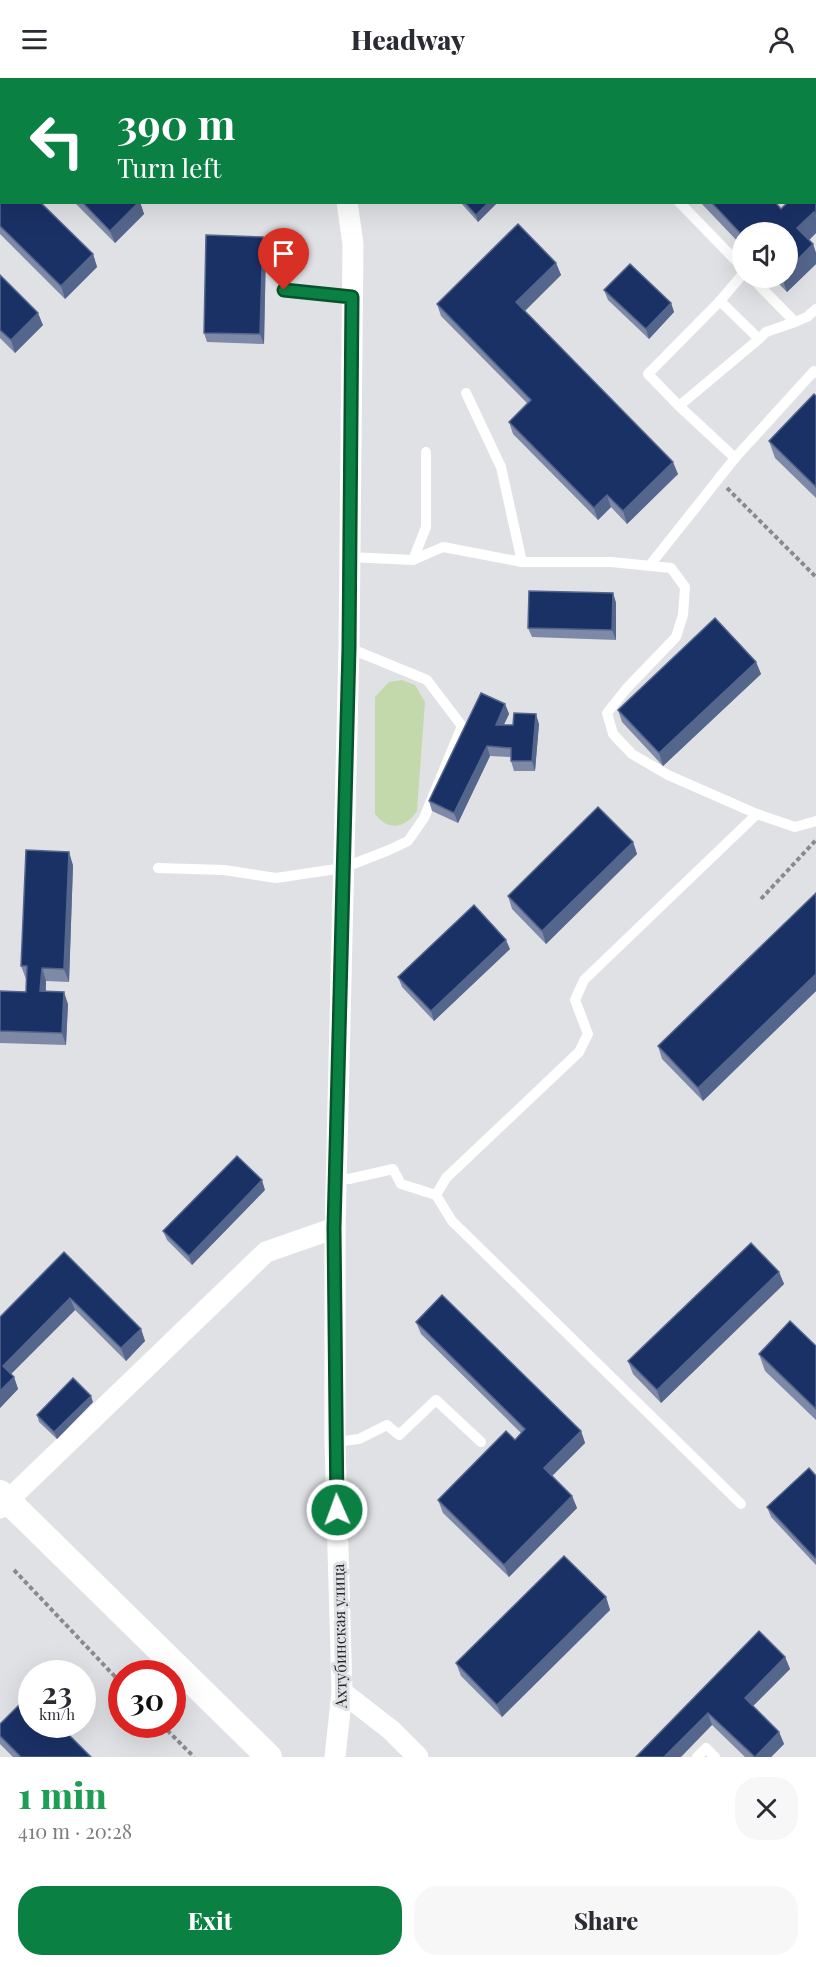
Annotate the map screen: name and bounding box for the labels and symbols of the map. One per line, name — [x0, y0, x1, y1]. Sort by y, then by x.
pin — [258, 228, 309, 290]
position arrow — [305, 1478, 369, 1542]
street label: Ахтубинская улица — [327, 1563, 351, 1710]
speed limit sign: 30 — [108, 1660, 186, 1738]

